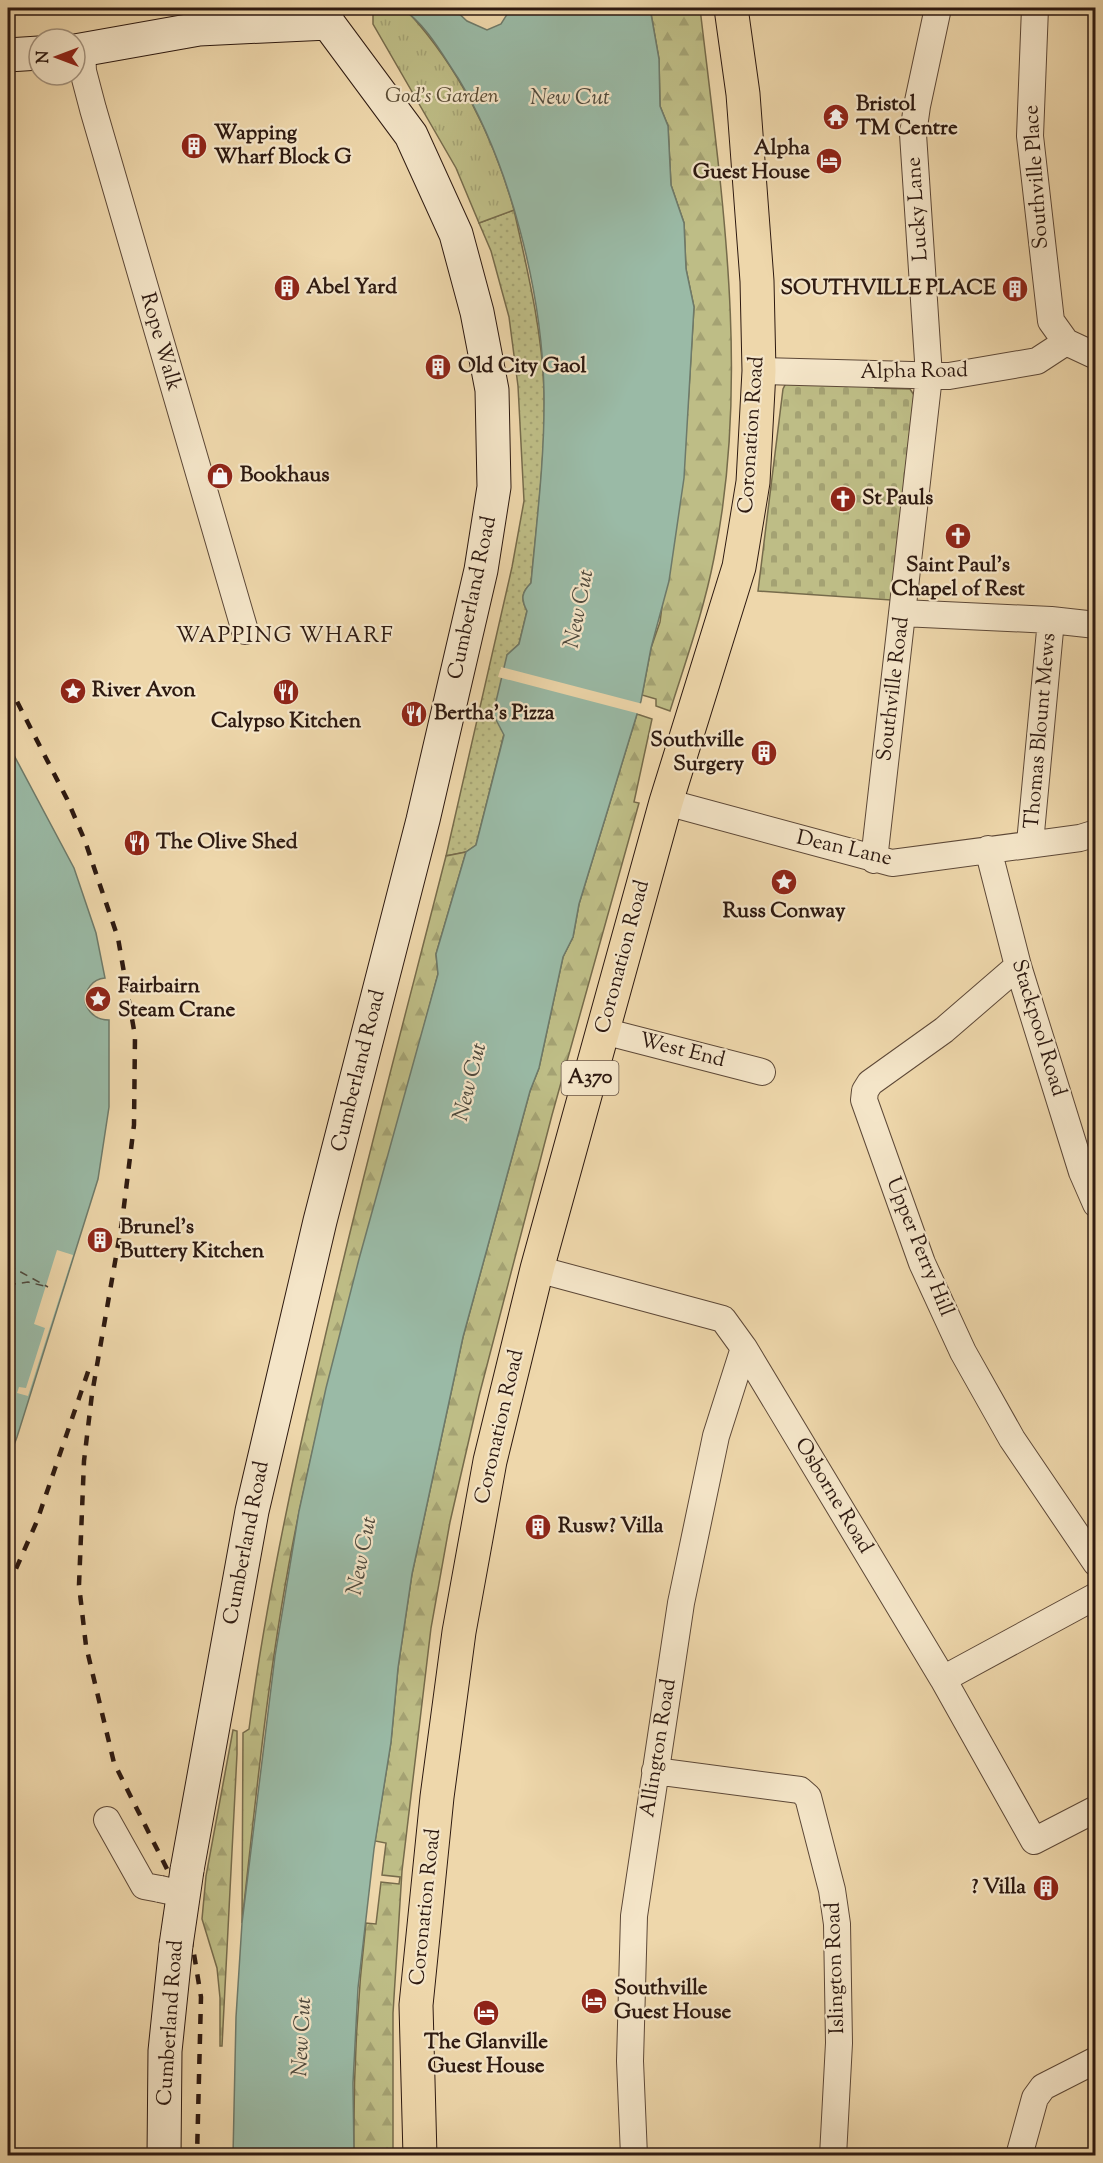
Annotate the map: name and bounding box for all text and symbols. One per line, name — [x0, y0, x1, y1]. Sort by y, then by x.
north arrow — [27, 27, 87, 87]
text: N — [33, 50, 56, 63]
park label: God's Garden — [385, 82, 499, 112]
water label: New Cut — [530, 83, 610, 115]
place label: Bristol TM Centre — [856, 90, 958, 144]
temple icon: Bristol TM Centre — [821, 102, 851, 132]
street label: Southville Place — [1017, 104, 1057, 250]
place label: Wapping Wharf Block G — [214, 119, 351, 173]
building icon: Wapping Wharf Block G — [179, 131, 209, 161]
place label: Alpha Guest House — [693, 134, 810, 188]
hotel icon: Alpha Guest House — [814, 146, 844, 176]
street label: Lucky Lane — [899, 156, 937, 262]
building icon: Abel Yard — [272, 273, 302, 303]
place label: Abel Yard — [306, 273, 397, 303]
place label: SOUTHVILLE PLACE — [781, 274, 996, 304]
building icon: SOUTHVILLE PLACE — [1000, 274, 1030, 304]
street label: Rope Walk — [132, 289, 188, 395]
building icon: Old City Gaol — [423, 352, 453, 382]
place label: Old City Gaol — [458, 352, 586, 382]
street label: Coronation Road — [732, 355, 772, 515]
street label: Alpha Road — [860, 356, 968, 388]
shop icon: Bookhaus — [205, 461, 235, 491]
place label: Bookhaus — [240, 461, 330, 491]
church icon: St Pauls — [828, 484, 858, 514]
place label: St Pauls — [862, 484, 933, 514]
street label: Cumberland Road — [441, 513, 505, 682]
church icon: Saint Paul's Chapel of Rest — [943, 521, 973, 551]
place label: Saint Paul's Chapel of Rest — [891, 551, 1025, 605]
water label: New Cut — [557, 566, 603, 651]
street label: Southville Road — [870, 615, 918, 763]
district label: WAPPING WHARF — [176, 621, 394, 653]
street label: Thomas Blount Mews — [1017, 632, 1065, 830]
place icon: River Avon — [58, 676, 88, 706]
place label: River Avon — [92, 676, 196, 706]
restaurant icon: Calypso Kitchen — [271, 677, 301, 707]
restaurant icon: Bertha's Pizza — [399, 699, 429, 729]
place label: Bertha's Pizza — [434, 699, 555, 729]
place label: Calypso Kitchen — [211, 707, 362, 737]
place label: Southville Surgery — [650, 726, 745, 780]
building icon: Southville Surgery — [749, 738, 779, 768]
street label: Dean Lane — [793, 823, 895, 875]
restaurant icon: The Olive Shed — [122, 828, 152, 858]
place label: The Olive Shed — [156, 828, 298, 858]
place icon: Russ Conway — [769, 867, 799, 897]
street label: Coronation Road — [588, 877, 658, 1037]
place label: Russ Conway — [723, 897, 846, 927]
street label: Stackpool Road — [1003, 956, 1073, 1100]
place label: Fairbairn Steam Crane — [118, 972, 235, 1026]
place icon: Fairbairn Steam Crane — [83, 984, 113, 1014]
street label: Cumberland Road — [324, 987, 394, 1155]
street label: West End — [636, 1026, 728, 1076]
water label: New Cut — [446, 1039, 496, 1125]
road number: A370 — [562, 1061, 618, 1095]
street label: Upper Perry Hill — [877, 1173, 961, 1321]
place label: Brunel's Buttery Kitchen — [120, 1213, 265, 1267]
building icon: Brunel's Buttery Kitchen — [85, 1225, 115, 1255]
street label: Coronation Road — [468, 1347, 532, 1507]
street label: Osborne Road — [787, 1432, 880, 1560]
street label: Cumberland Road — [216, 1458, 278, 1627]
building icon: Rusw? Villa — [523, 1512, 553, 1542]
place label: Rusw? Villa — [558, 1512, 664, 1542]
water label: New Cut — [340, 1513, 386, 1598]
street label: Allington Road — [633, 1676, 685, 1819]
street label: Coronation Road — [403, 1827, 449, 1987]
place label: ? Villa — [971, 1873, 1026, 1903]
building icon: ? Villa — [1031, 1873, 1061, 1903]
street label: Islington Road — [819, 1901, 853, 2035]
street label: Cumberland Road — [150, 1939, 192, 2107]
place label: Southville Guest House — [614, 1974, 731, 2028]
hotel icon: Southville Guest House — [579, 1986, 609, 2016]
water label: New Cut — [285, 1996, 321, 2078]
hotel icon: The Glanville Guest House — [471, 1998, 501, 2028]
place label: The Glanville Guest House — [424, 2028, 548, 2082]

